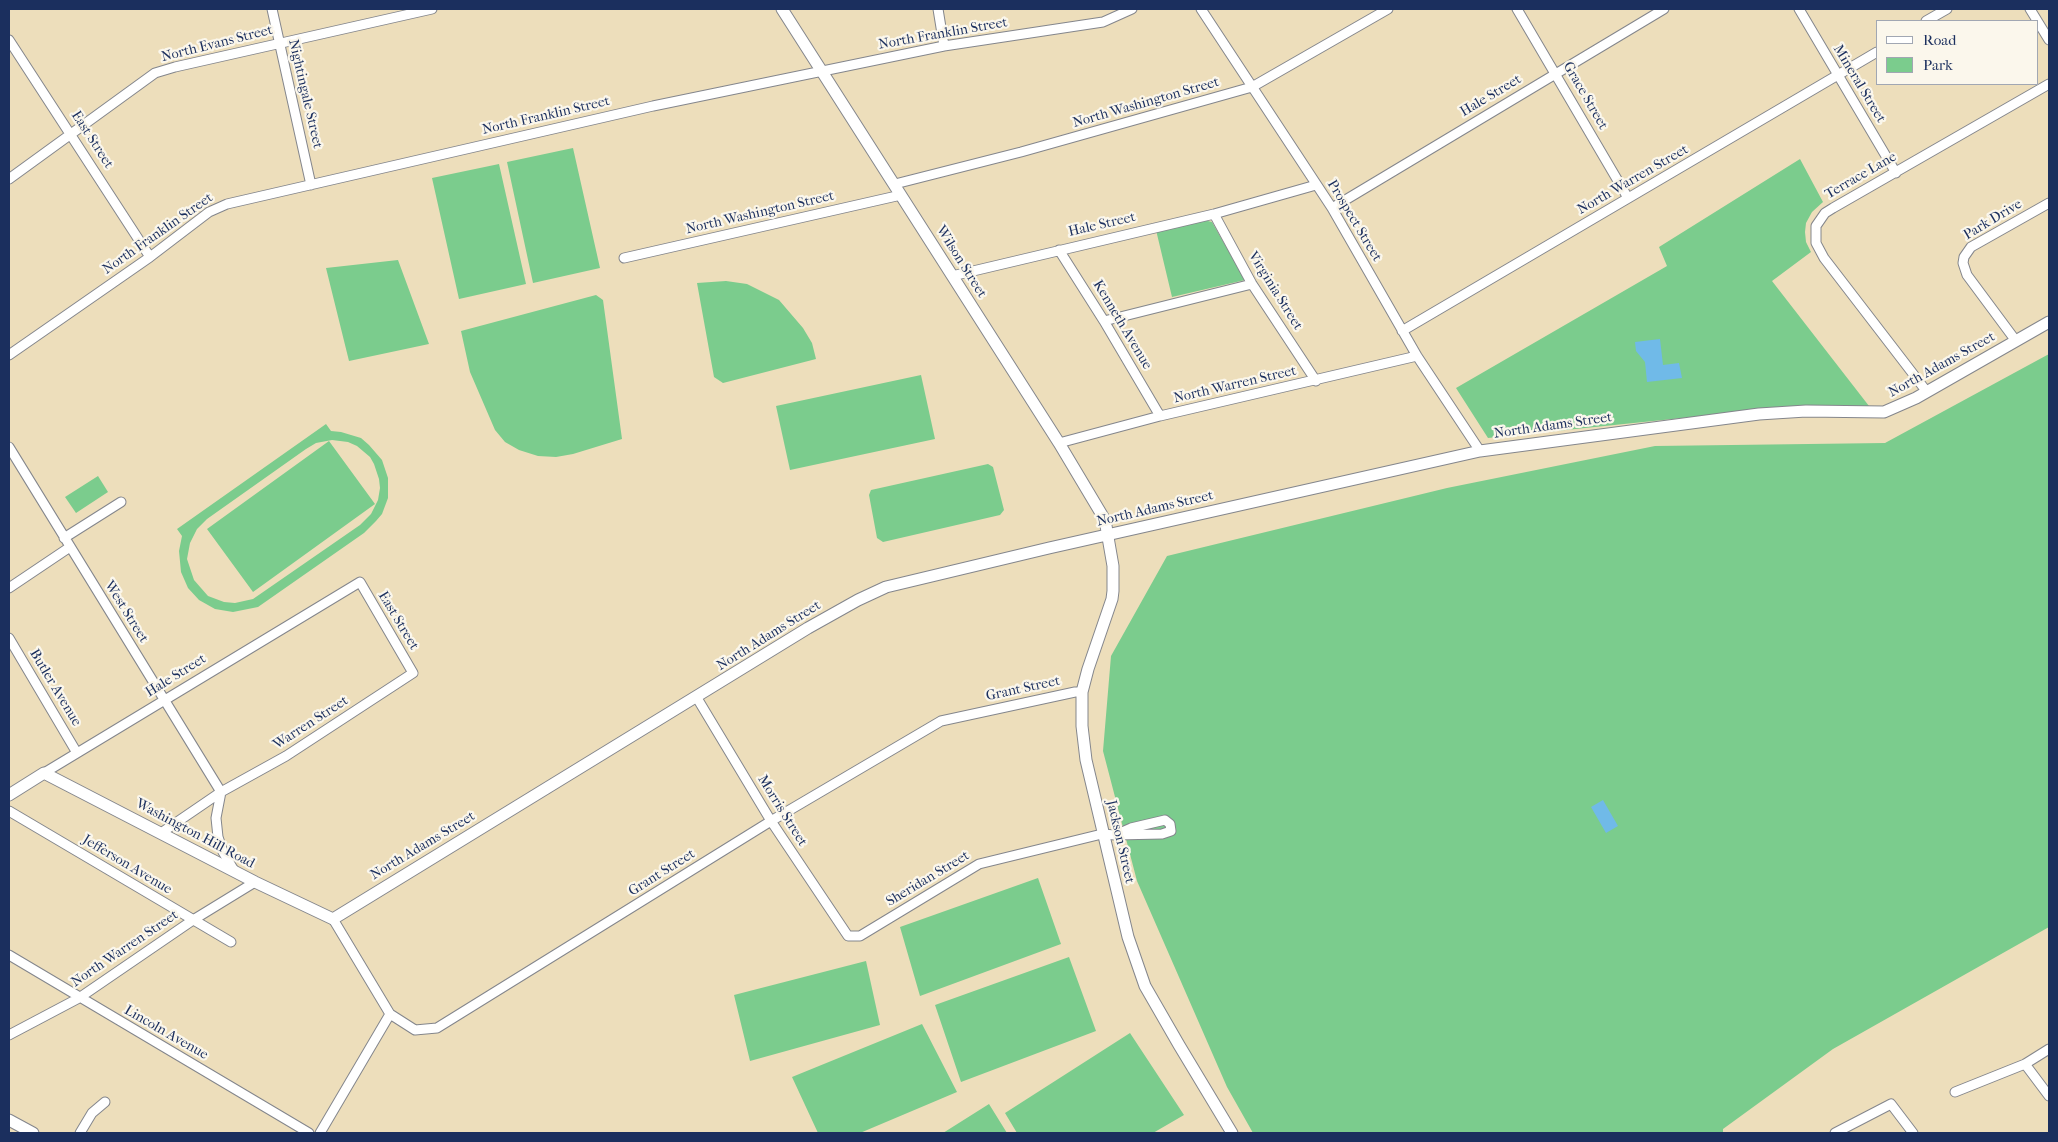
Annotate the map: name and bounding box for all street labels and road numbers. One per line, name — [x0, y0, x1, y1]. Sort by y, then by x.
street label: North Franklin Street — [877, 14, 1009, 54]
street label: North Evans Street — [160, 22, 274, 66]
street label: Nightingale Street — [284, 38, 326, 150]
street label: Mineral Street — [1829, 42, 1889, 126]
street label: Grace Street — [1559, 59, 1611, 133]
street label: Hale Street — [1457, 71, 1525, 121]
street label: North Washington Street — [1071, 74, 1221, 132]
street label: North Franklin Street — [480, 93, 612, 139]
street label: East Street — [67, 108, 117, 172]
street label: North Warren Street — [1575, 141, 1691, 219]
street label: Terrace Lane — [1822, 149, 1900, 203]
street label: Prospect Street — [1323, 177, 1385, 265]
street label: North Washington Street — [684, 188, 836, 238]
street label: North Franklin Street — [100, 190, 216, 278]
street label: Park Drive — [1961, 196, 2025, 244]
street label: Hale Street — [1067, 209, 1137, 241]
street label: Wilson Street — [932, 223, 990, 301]
street label: Virginia Street — [1244, 249, 1306, 333]
street label: Kenneth Avenue — [1089, 277, 1155, 373]
street label: North Adams Street — [1886, 329, 1998, 401]
street label: North Warren Street — [1172, 363, 1298, 407]
street label: North Adams Street — [1493, 409, 1613, 443]
street label: North Adams Street — [1095, 487, 1215, 531]
street label: West Street — [100, 578, 152, 646]
street label: East Street — [374, 589, 422, 653]
street label: North Adams Street — [714, 597, 824, 675]
street label: Butler Avenue — [25, 646, 85, 730]
street label: Hale Street — [143, 651, 209, 701]
street label: Grant Street — [984, 673, 1062, 705]
street label: Warren Street — [270, 693, 352, 753]
street label: Morris Street — [753, 772, 811, 850]
street label: Washington Hill Road — [133, 795, 257, 873]
street label: Jackson Street — [1102, 799, 1138, 885]
street label: North Adams Street — [368, 808, 478, 884]
street label: Jefferson Avenue — [79, 832, 175, 898]
street label: Grant Street — [626, 846, 698, 900]
street label: Sheridan Street — [883, 848, 973, 910]
street label: North Warren Street — [68, 907, 182, 991]
street label: Lincoln Avenue — [121, 1002, 211, 1064]

